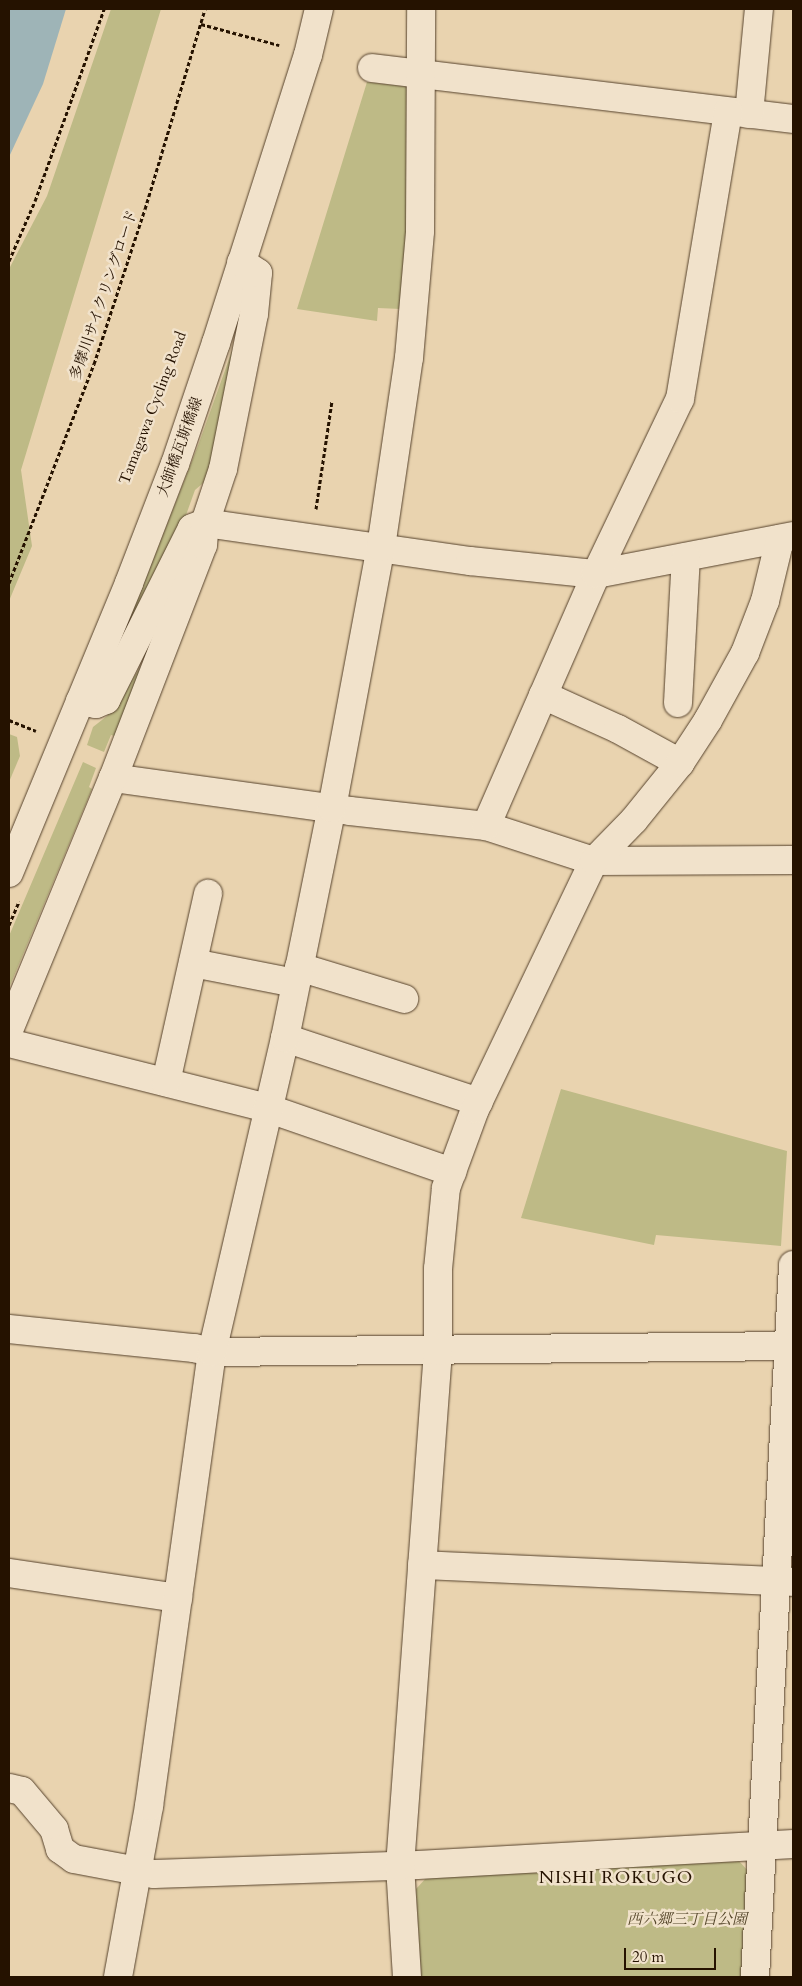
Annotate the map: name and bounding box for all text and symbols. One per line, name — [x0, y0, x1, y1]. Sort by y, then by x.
street label: 多摩川サイクリングロード — [66, 207, 142, 383]
street label: Tamagawa Cycling Road — [116, 329, 190, 487]
street label: 大師橋瓦斯橋線 — [154, 395, 206, 499]
district label: NISHI ROKUGO — [537, 1867, 695, 1889]
park label: 西六郷三丁目公園 — [627, 1911, 747, 1929]
scale bar — [627, 1938, 720, 1970]
text: 20 m — [632, 1947, 664, 1967]

